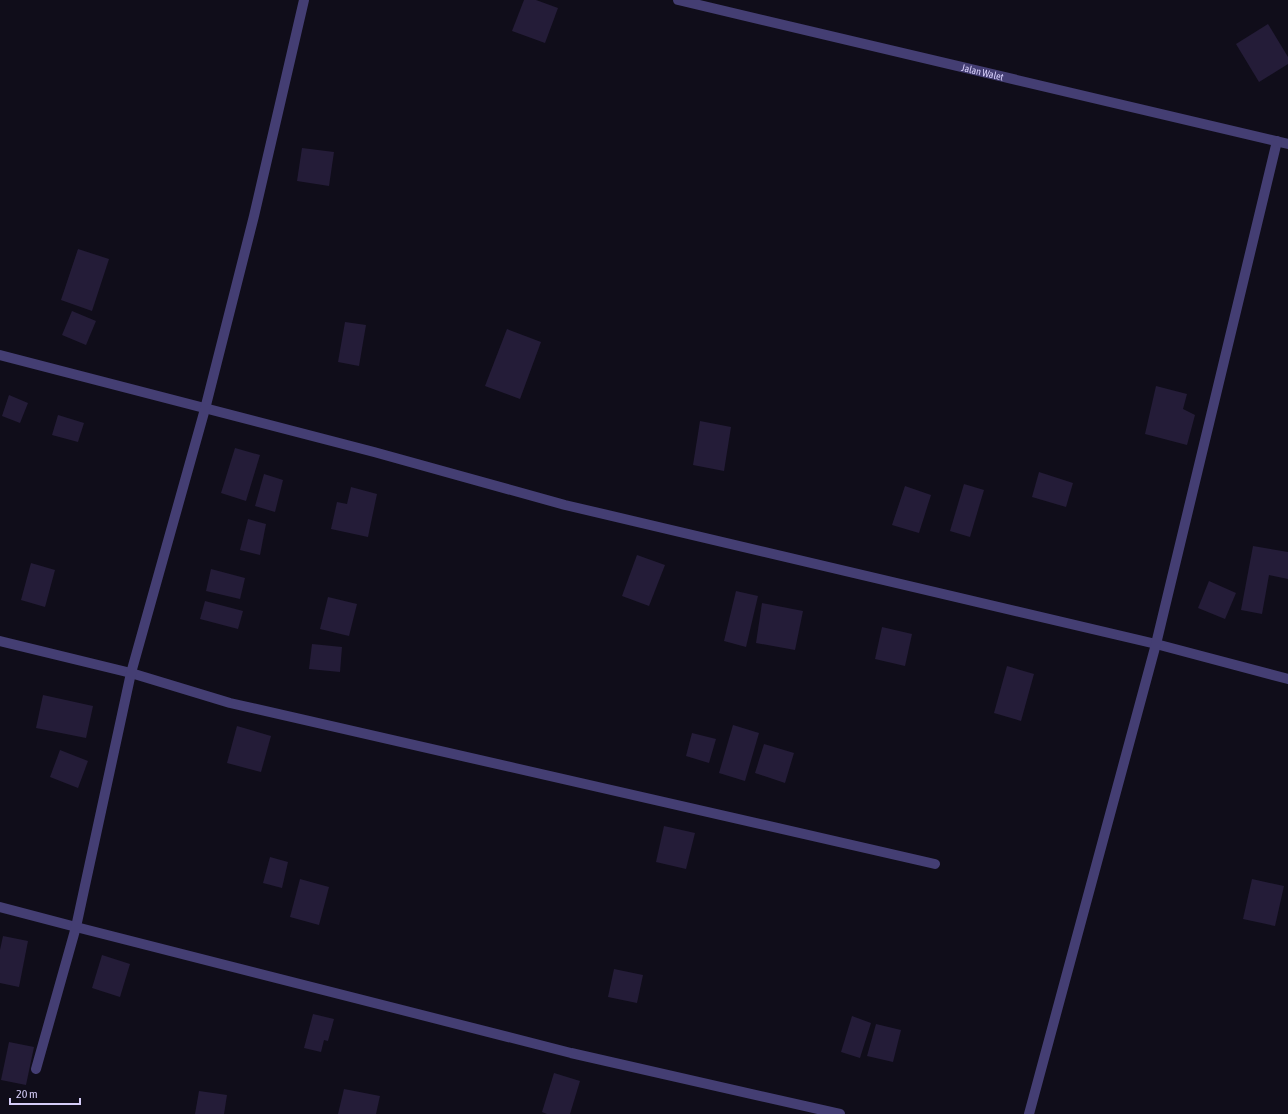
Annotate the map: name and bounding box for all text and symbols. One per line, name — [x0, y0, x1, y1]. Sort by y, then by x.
street label: Jalan Walet — [960, 62, 1005, 83]
scale bar — [10, 1080, 80, 1106]
text: 20 m — [16, 1087, 38, 1101]

